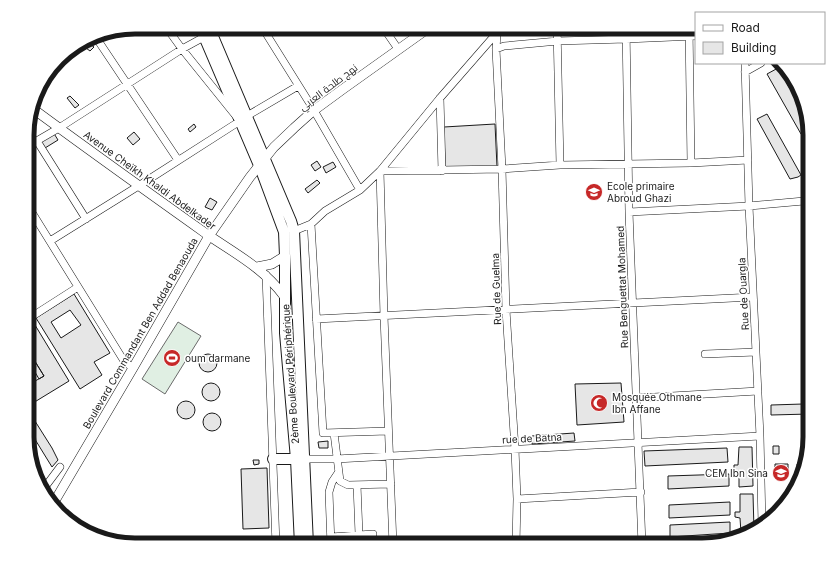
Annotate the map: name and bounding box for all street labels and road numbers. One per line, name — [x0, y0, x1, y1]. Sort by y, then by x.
street label: نهج طلحة العربي — [297, 61, 361, 114]
street label: Avenue Cheïkh Khaldi Abdelkader — [82, 128, 219, 232]
street label: Rue Benguettat Mohamed — [614, 226, 630, 348]
street label: Boulevard Commandant Ben Addad Benaouda — [80, 235, 200, 431]
street label: Rue de Guelma — [489, 253, 503, 325]
street label: Rue de Ouargla — [735, 257, 751, 331]
street label: 2ème Boulevard Périphérique — [279, 304, 301, 444]
street label: rue de Batna — [502, 430, 562, 446]

